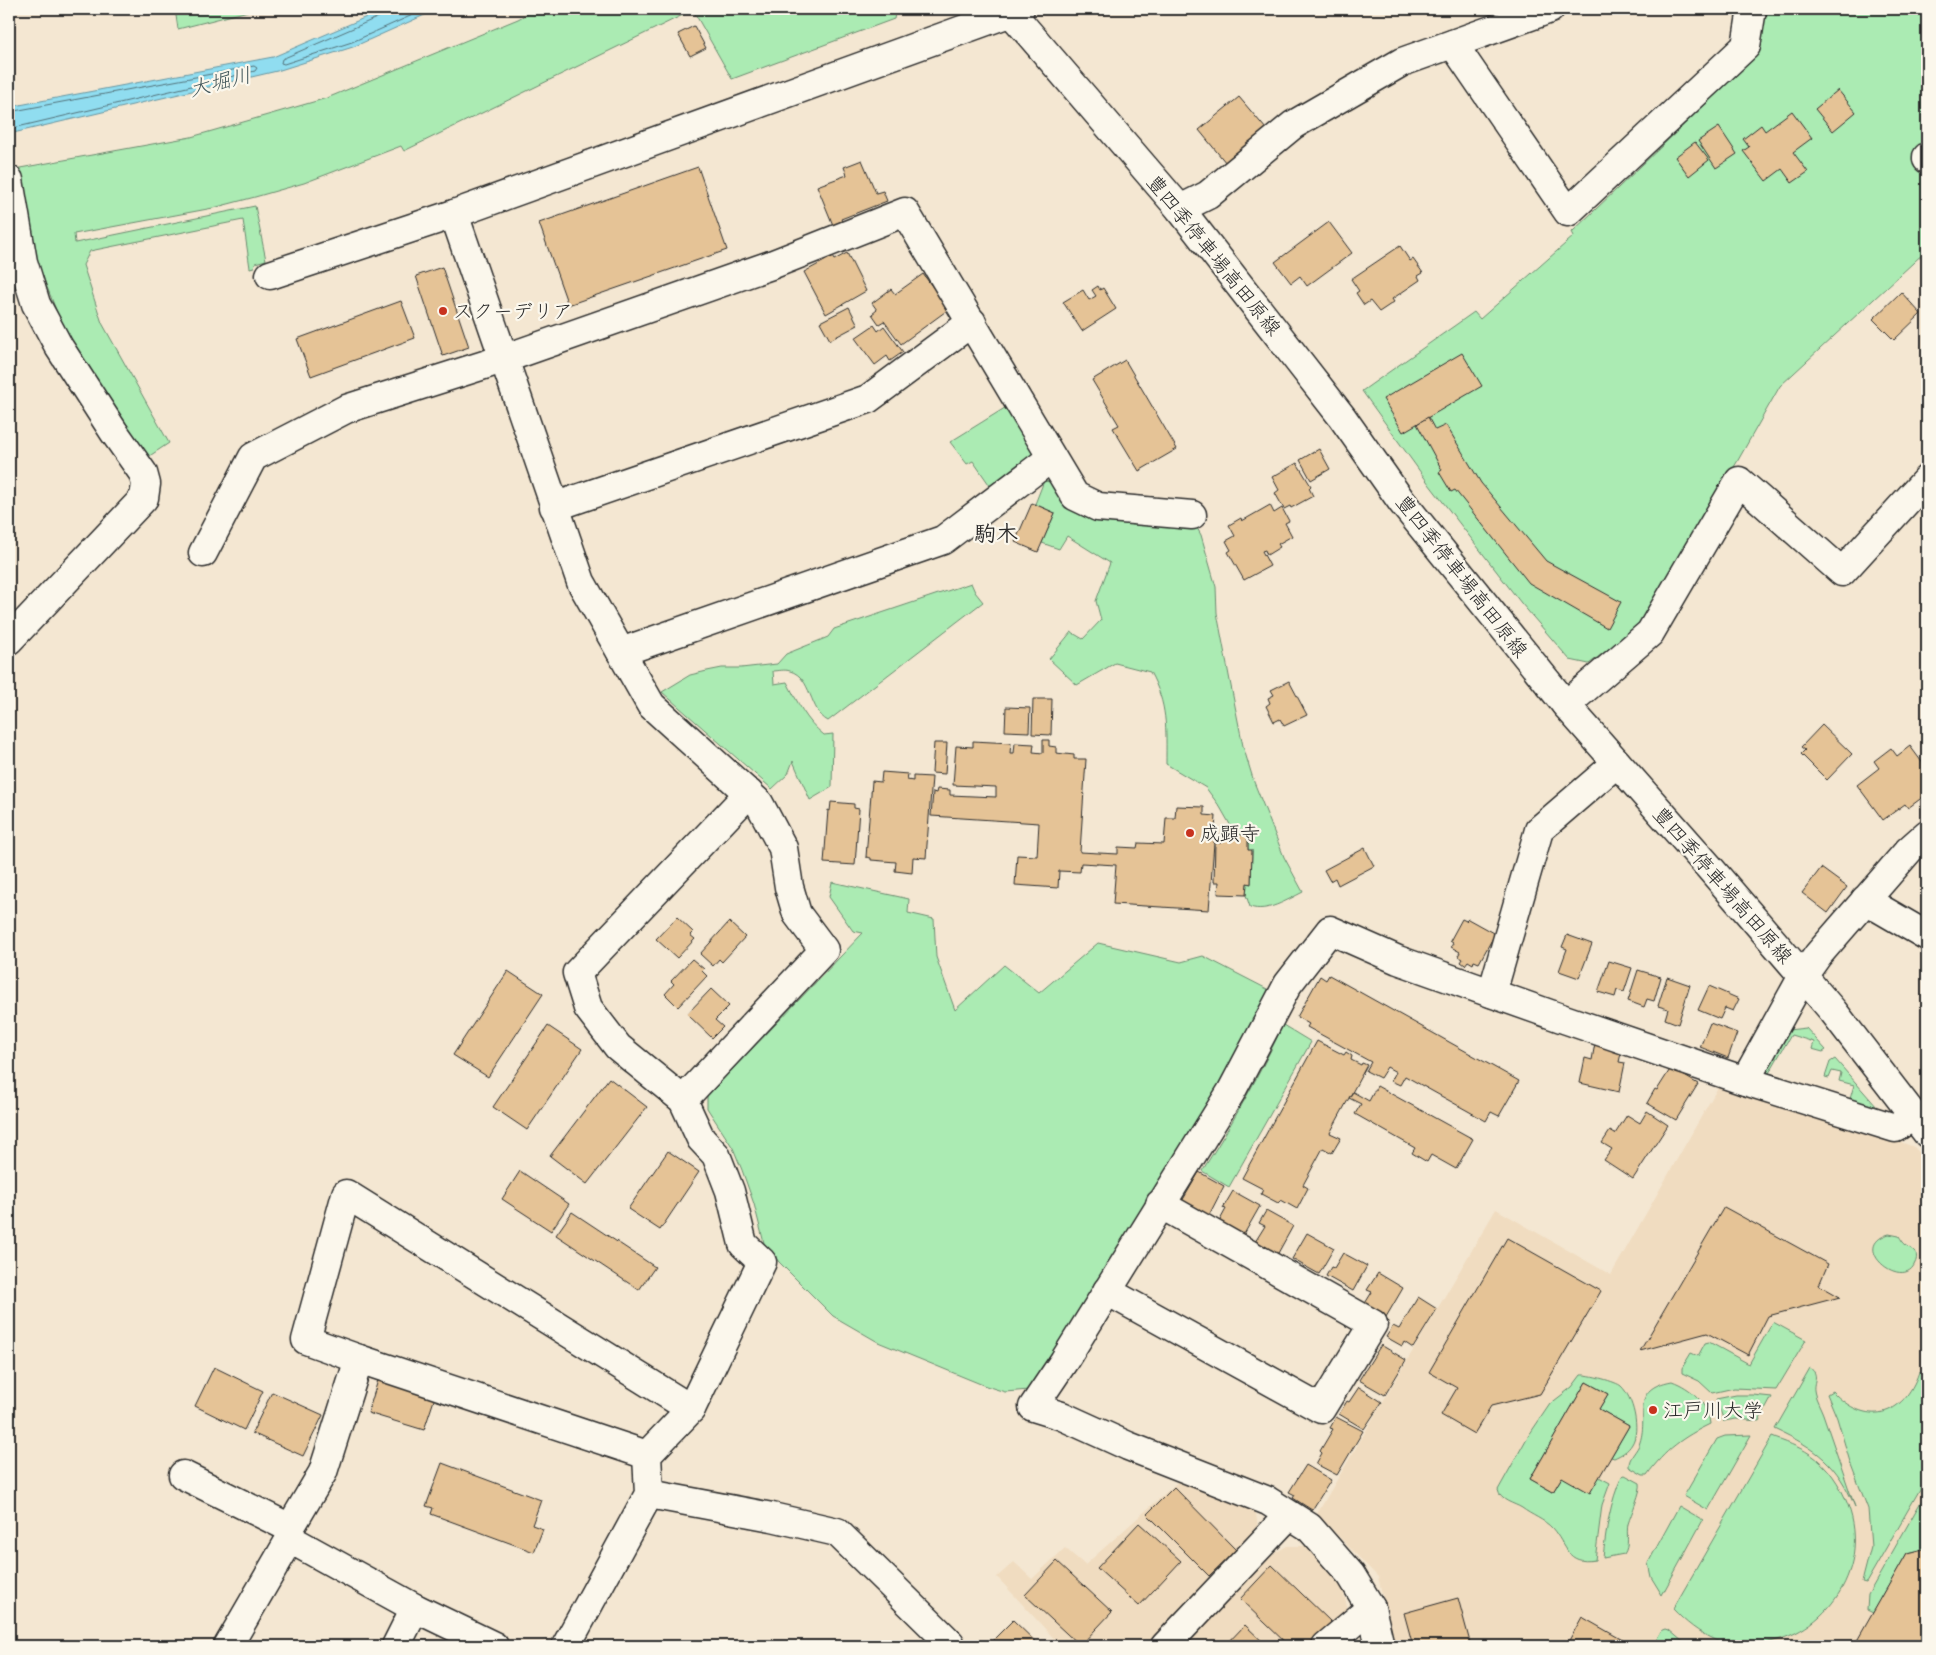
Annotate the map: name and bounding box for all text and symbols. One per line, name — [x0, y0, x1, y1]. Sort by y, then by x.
water label: 大堀川 — [186, 62, 255, 106]
street label: 豊四季停車場高田原線 — [1138, 170, 1286, 343]
place label: スクーデリア — [453, 299, 573, 328]
marker: スクーデリア — [437, 305, 449, 317]
street label: 豊四季停車場高田原線 — [1387, 490, 1533, 665]
district label: 駒木 — [974, 520, 1018, 552]
street label: 豊四季停車場高田原線 — [1645, 802, 1798, 972]
place label: 成顕寺 — [1200, 821, 1260, 850]
marker: 成顕寺 — [1184, 827, 1196, 839]
place label: 江戸川大学 — [1663, 1398, 1763, 1427]
marker: 江戸川大学 — [1647, 1404, 1659, 1416]

